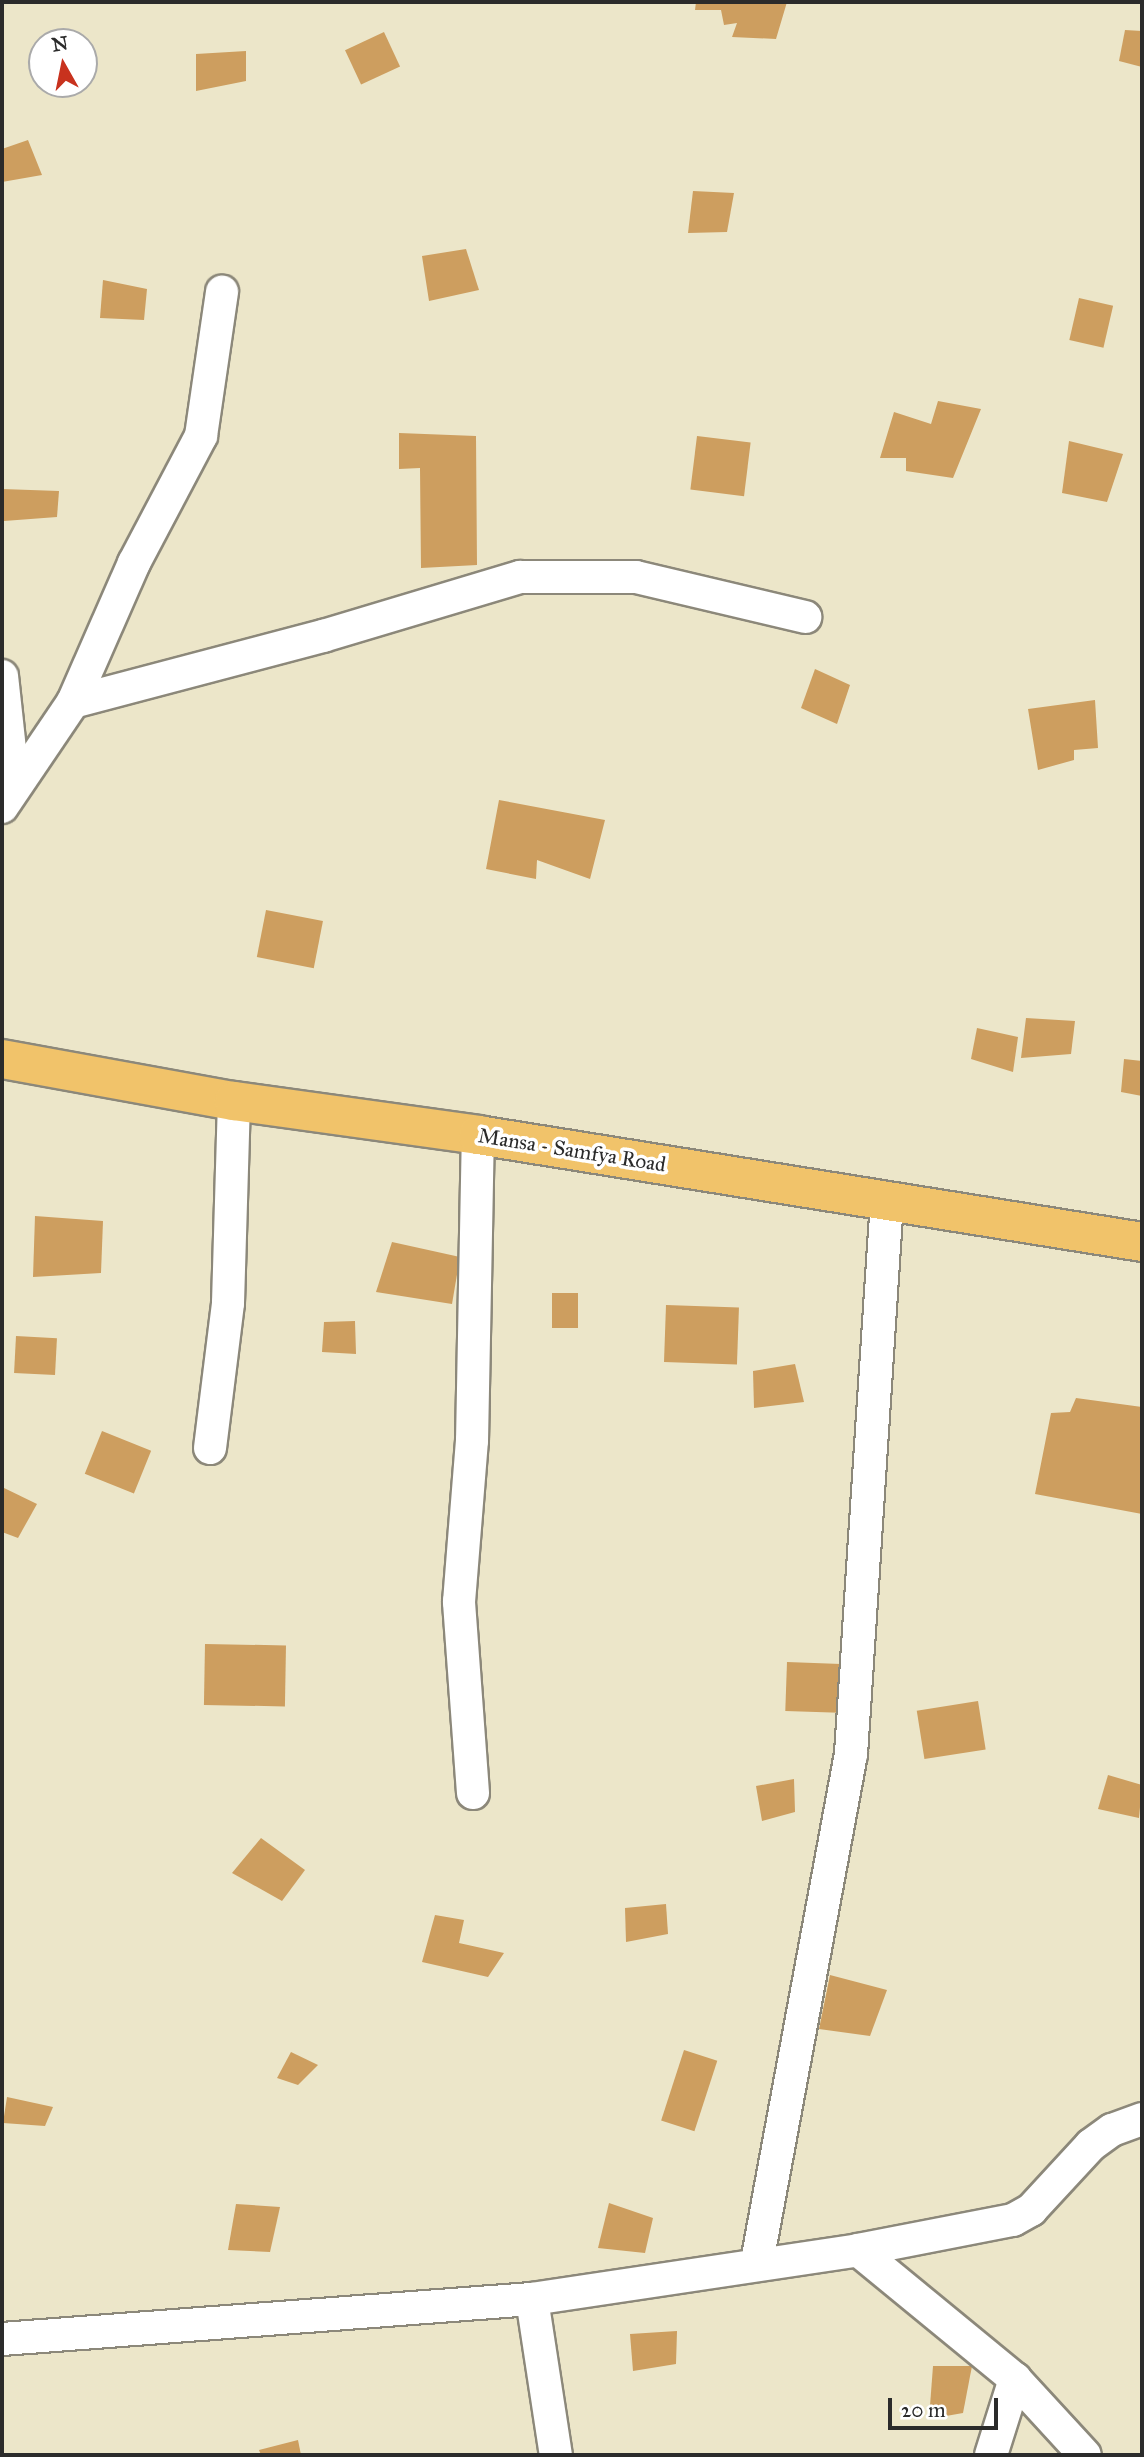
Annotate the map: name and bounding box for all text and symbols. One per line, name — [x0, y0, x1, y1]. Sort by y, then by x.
north arrow — [28, 28, 98, 98]
text: N — [50, 31, 70, 56]
street label: Mansa - Samfya Road — [476, 1123, 668, 1177]
scale bar — [892, 2384, 1002, 2428]
text: 20 m — [901, 2397, 946, 2423]

